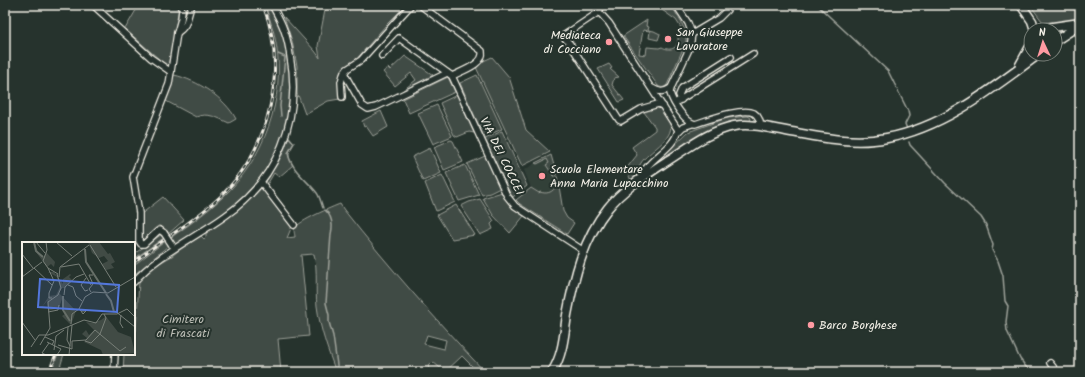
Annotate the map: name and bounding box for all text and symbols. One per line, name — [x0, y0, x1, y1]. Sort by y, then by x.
north arrow — [1023, 22, 1063, 62]
place label: San Giuseppe Lavoratore — [676, 23, 743, 56]
text: N — [1038, 24, 1047, 42]
place label: Mediateca di Cocciano — [544, 26, 601, 59]
marker: San Giuseppe Lavoratore — [663, 34, 673, 44]
marker: Mediateca di Cocciano — [604, 37, 614, 47]
street label: VIA DEI COCCEI — [474, 114, 529, 199]
place label: Scuola Elementare Anna Maria Lupacchino — [550, 160, 668, 193]
marker: Scuola Elementare Anna Maria Lupacchino — [537, 171, 547, 181]
inset map — [22, 242, 135, 355]
park label: Cimitero di Frascati — [156, 310, 211, 343]
place label: Barco Borghese — [819, 316, 898, 335]
marker: Barco Borghese — [806, 320, 816, 330]

